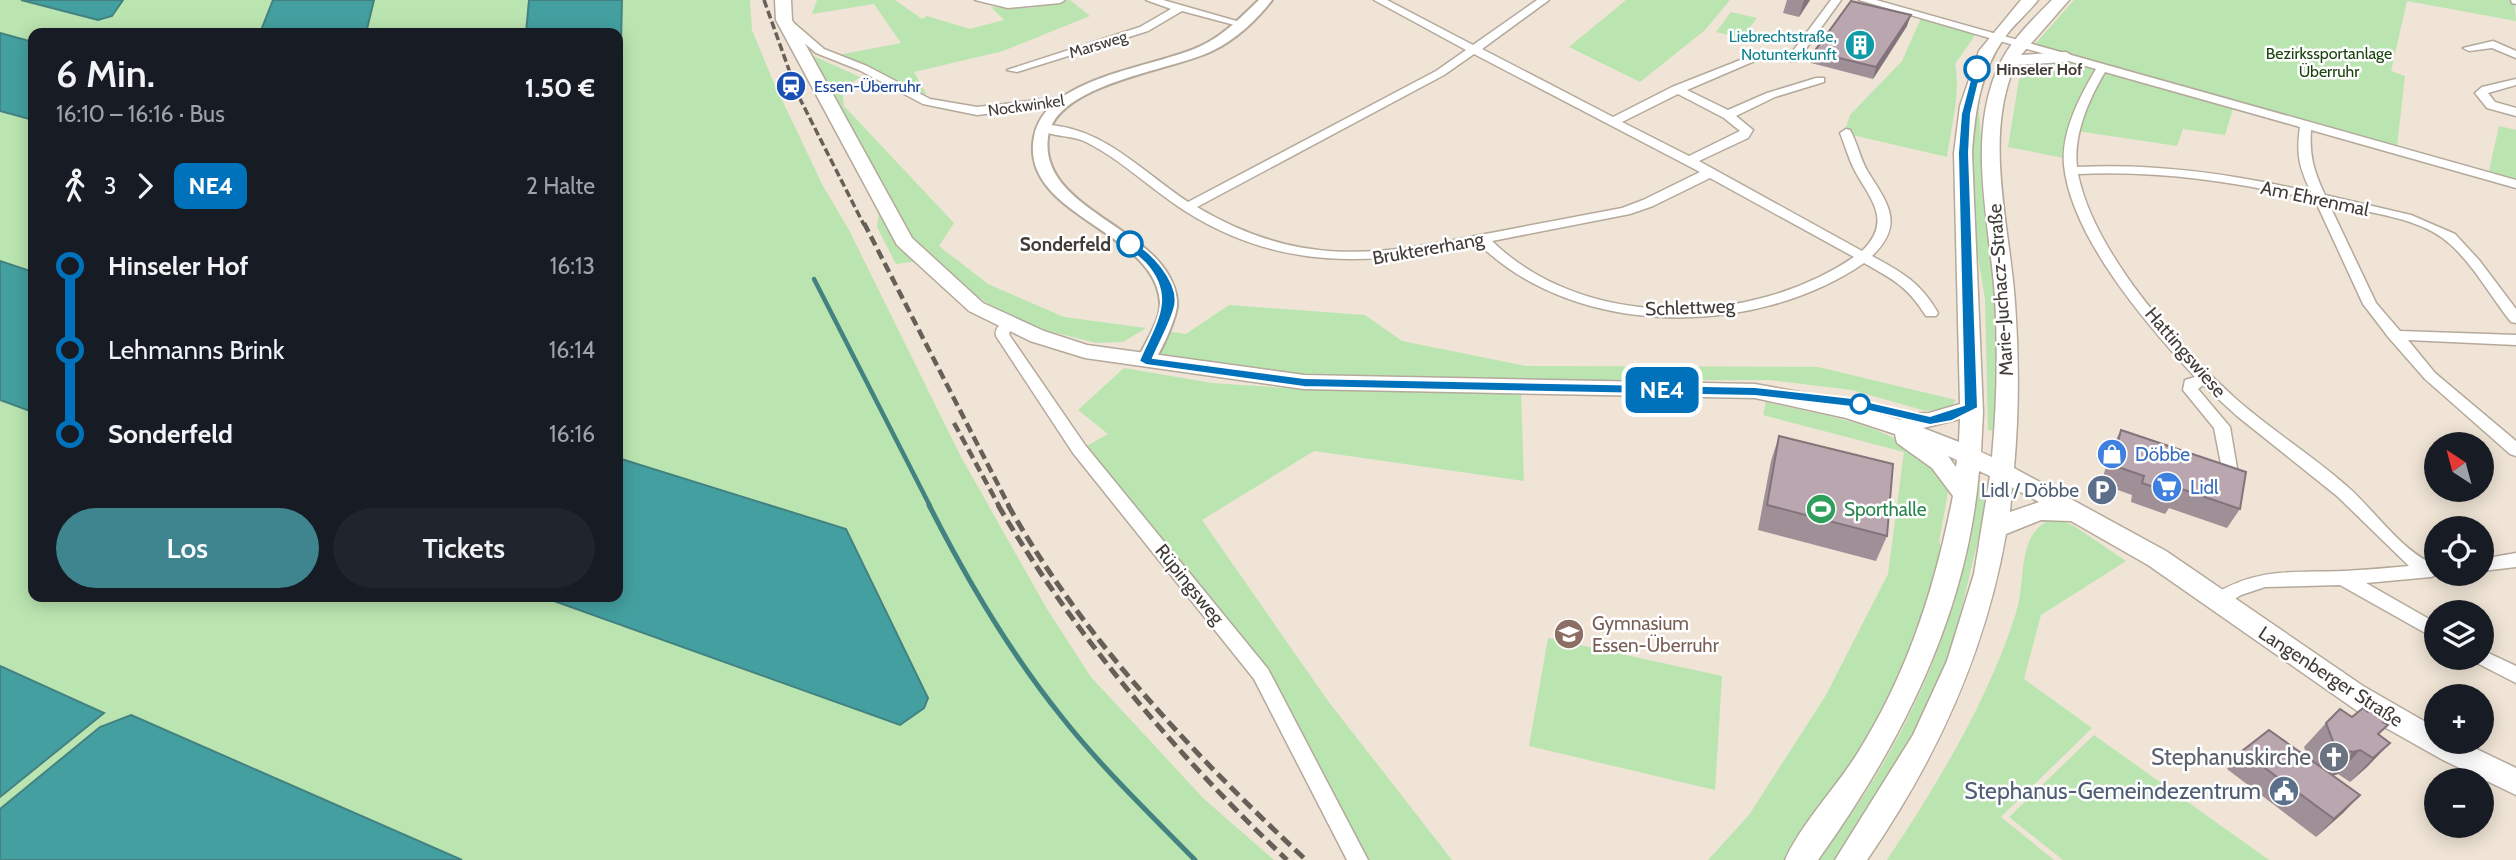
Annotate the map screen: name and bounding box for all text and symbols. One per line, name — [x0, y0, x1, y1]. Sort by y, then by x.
street label: Marsweg — [1067, 26, 1131, 62]
place label: Liebrechtstraße, Notunterkunft — [1729, 27, 1838, 64]
building icon: Liebrechtstraße, Notunterkunft — [1843, 28, 1877, 62]
park label: Bezirkssportanlage Überruhr — [2266, 44, 2392, 81]
text: 6 Min. — [56, 50, 155, 97]
marker: Hinseler Hof — [1964, 56, 1990, 82]
place label: Hinseler Hof — [1996, 60, 2083, 79]
station icon: Essen-Überruhr — [774, 69, 808, 103]
text: 1.50 € — [525, 72, 595, 104]
place label: Essen-Überruhr — [814, 77, 922, 96]
street label: Nockwinkel — [987, 91, 1066, 120]
text: 16:10 – 16:16 · Bus — [56, 100, 225, 128]
icon: walk — [56, 167, 94, 205]
icon: forward — [126, 167, 164, 205]
text: NE4 — [188, 171, 233, 200]
text: 3 — [104, 172, 116, 200]
text: 2 Halte — [526, 172, 595, 200]
street label: Am Ehrenmal — [2259, 176, 2372, 221]
street label: Marie-Juchacz-Straße — [1983, 203, 2018, 377]
street label: Bruktererhang — [1371, 227, 1486, 270]
marker: Sonderfeld — [1117, 231, 1143, 257]
place label: Sonderfeld — [1020, 233, 1111, 256]
text: Hinseler Hof — [108, 250, 248, 282]
text: 16:13 — [550, 252, 595, 280]
street label: Schlettweg — [1645, 294, 1736, 321]
street label: Hattingswiese — [2140, 302, 2231, 402]
text: Lehmanns Brink — [108, 334, 284, 366]
text: 16:14 — [549, 336, 595, 364]
line badge: NE4 — [1622, 367, 1702, 413]
text: NE4 — [1640, 375, 1684, 404]
unlabelled marker — [1850, 394, 1870, 414]
text: Sonderfeld — [108, 418, 233, 450]
text: 16:16 — [549, 420, 595, 448]
north arrow — [2424, 432, 2494, 502]
map controls — [2424, 432, 2494, 838]
shop icon: Döbbe — [2095, 437, 2129, 471]
place label: Döbbe — [2135, 443, 2190, 466]
supermarket icon: Lidl — [2150, 470, 2184, 504]
parking icon: Lidl / Döbbe — [2085, 473, 2119, 507]
place label: Lidl — [2190, 476, 2219, 499]
place label: Lidl / Döbbe — [1981, 479, 2079, 502]
sports icon: Sporthalle — [1804, 492, 1838, 526]
place label: Sporthalle — [1844, 498, 1927, 521]
button: Los — [56, 508, 319, 588]
button: Tickets — [333, 508, 595, 588]
button: locate — [2424, 516, 2494, 586]
street label: Rüpingsweg — [1150, 540, 1229, 630]
button: layers — [2424, 600, 2494, 670]
place label: Gymnasium Essen-Überruhr — [1592, 612, 1719, 657]
school or university icon: Gymnasium Essen-Überruhr — [1552, 617, 1586, 651]
street label: Langenberger Straße — [2254, 621, 2407, 732]
button: + — [2424, 684, 2494, 754]
church icon: Stephanuskirche — [2317, 740, 2351, 774]
place label: Stephanuskirche — [2151, 743, 2311, 771]
button: − — [2424, 768, 2494, 838]
public building icon: Stephanus-Gemeindezentrum — [2267, 774, 2301, 808]
place label: Stephanus-Gemeindezentrum — [1964, 777, 2261, 805]

